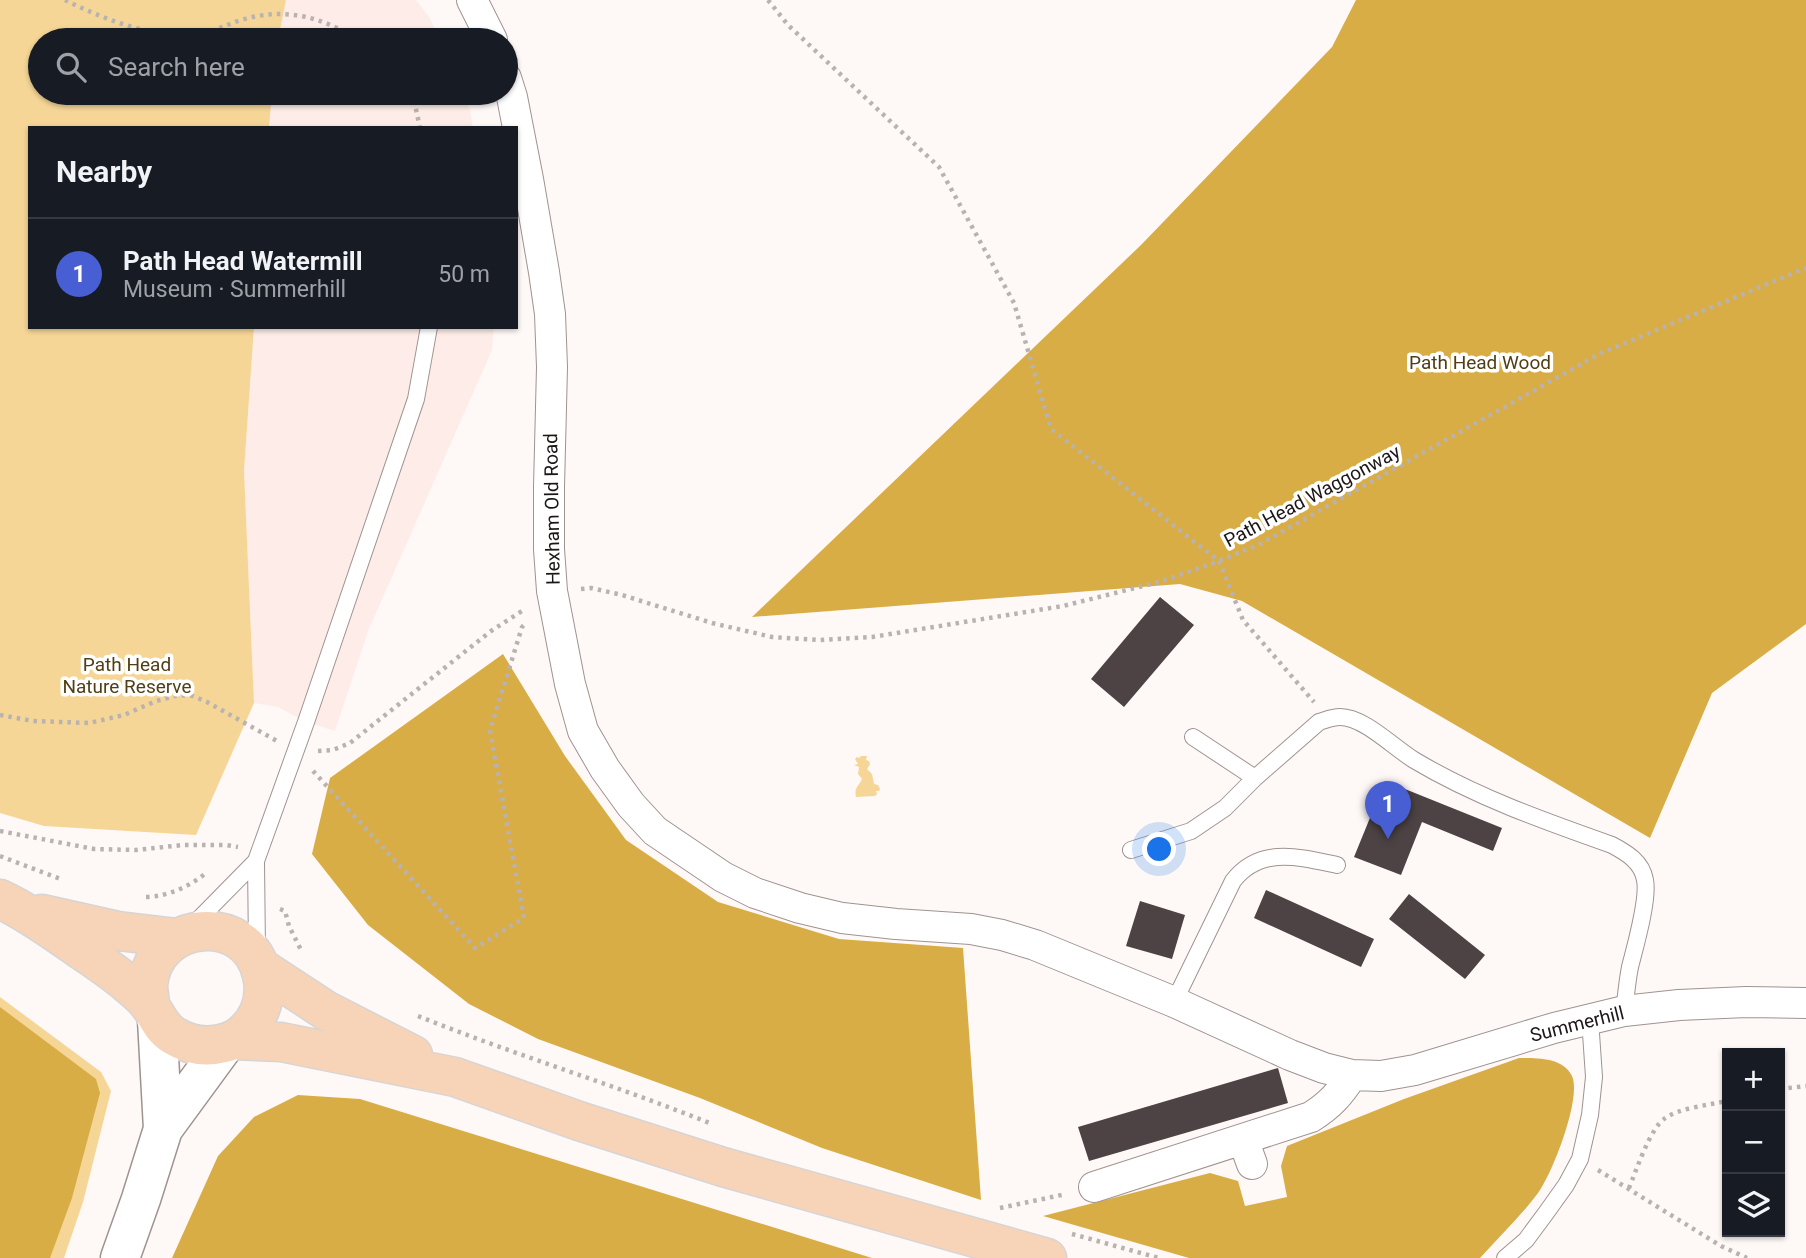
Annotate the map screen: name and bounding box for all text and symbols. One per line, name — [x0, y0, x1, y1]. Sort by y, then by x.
search box — [28, 28, 518, 105]
icon: search — [52, 48, 90, 86]
text: Search here — [108, 52, 245, 82]
text: Nearby — [56, 154, 152, 189]
text: Path Head Watermill — [123, 246, 363, 276]
text: 1 — [72, 261, 86, 288]
text: 50 m — [438, 261, 490, 288]
text: Museum · Summerhill — [123, 276, 346, 303]
park label: Path Head Wood — [1409, 351, 1551, 374]
street label: Hexham Old Road — [539, 433, 565, 585]
street label: Path Head Waggonway — [1220, 440, 1404, 552]
park label: Path Head Nature Reserve — [62, 653, 192, 698]
pin: 1 — [1365, 781, 1411, 839]
your location — [1142, 832, 1176, 866]
street label: Summerhill — [1528, 1001, 1626, 1047]
map controls — [1722, 1048, 1785, 1237]
button: + — [1722, 1048, 1785, 1111]
button: − — [1722, 1111, 1785, 1174]
button: layers — [1722, 1174, 1785, 1237]

